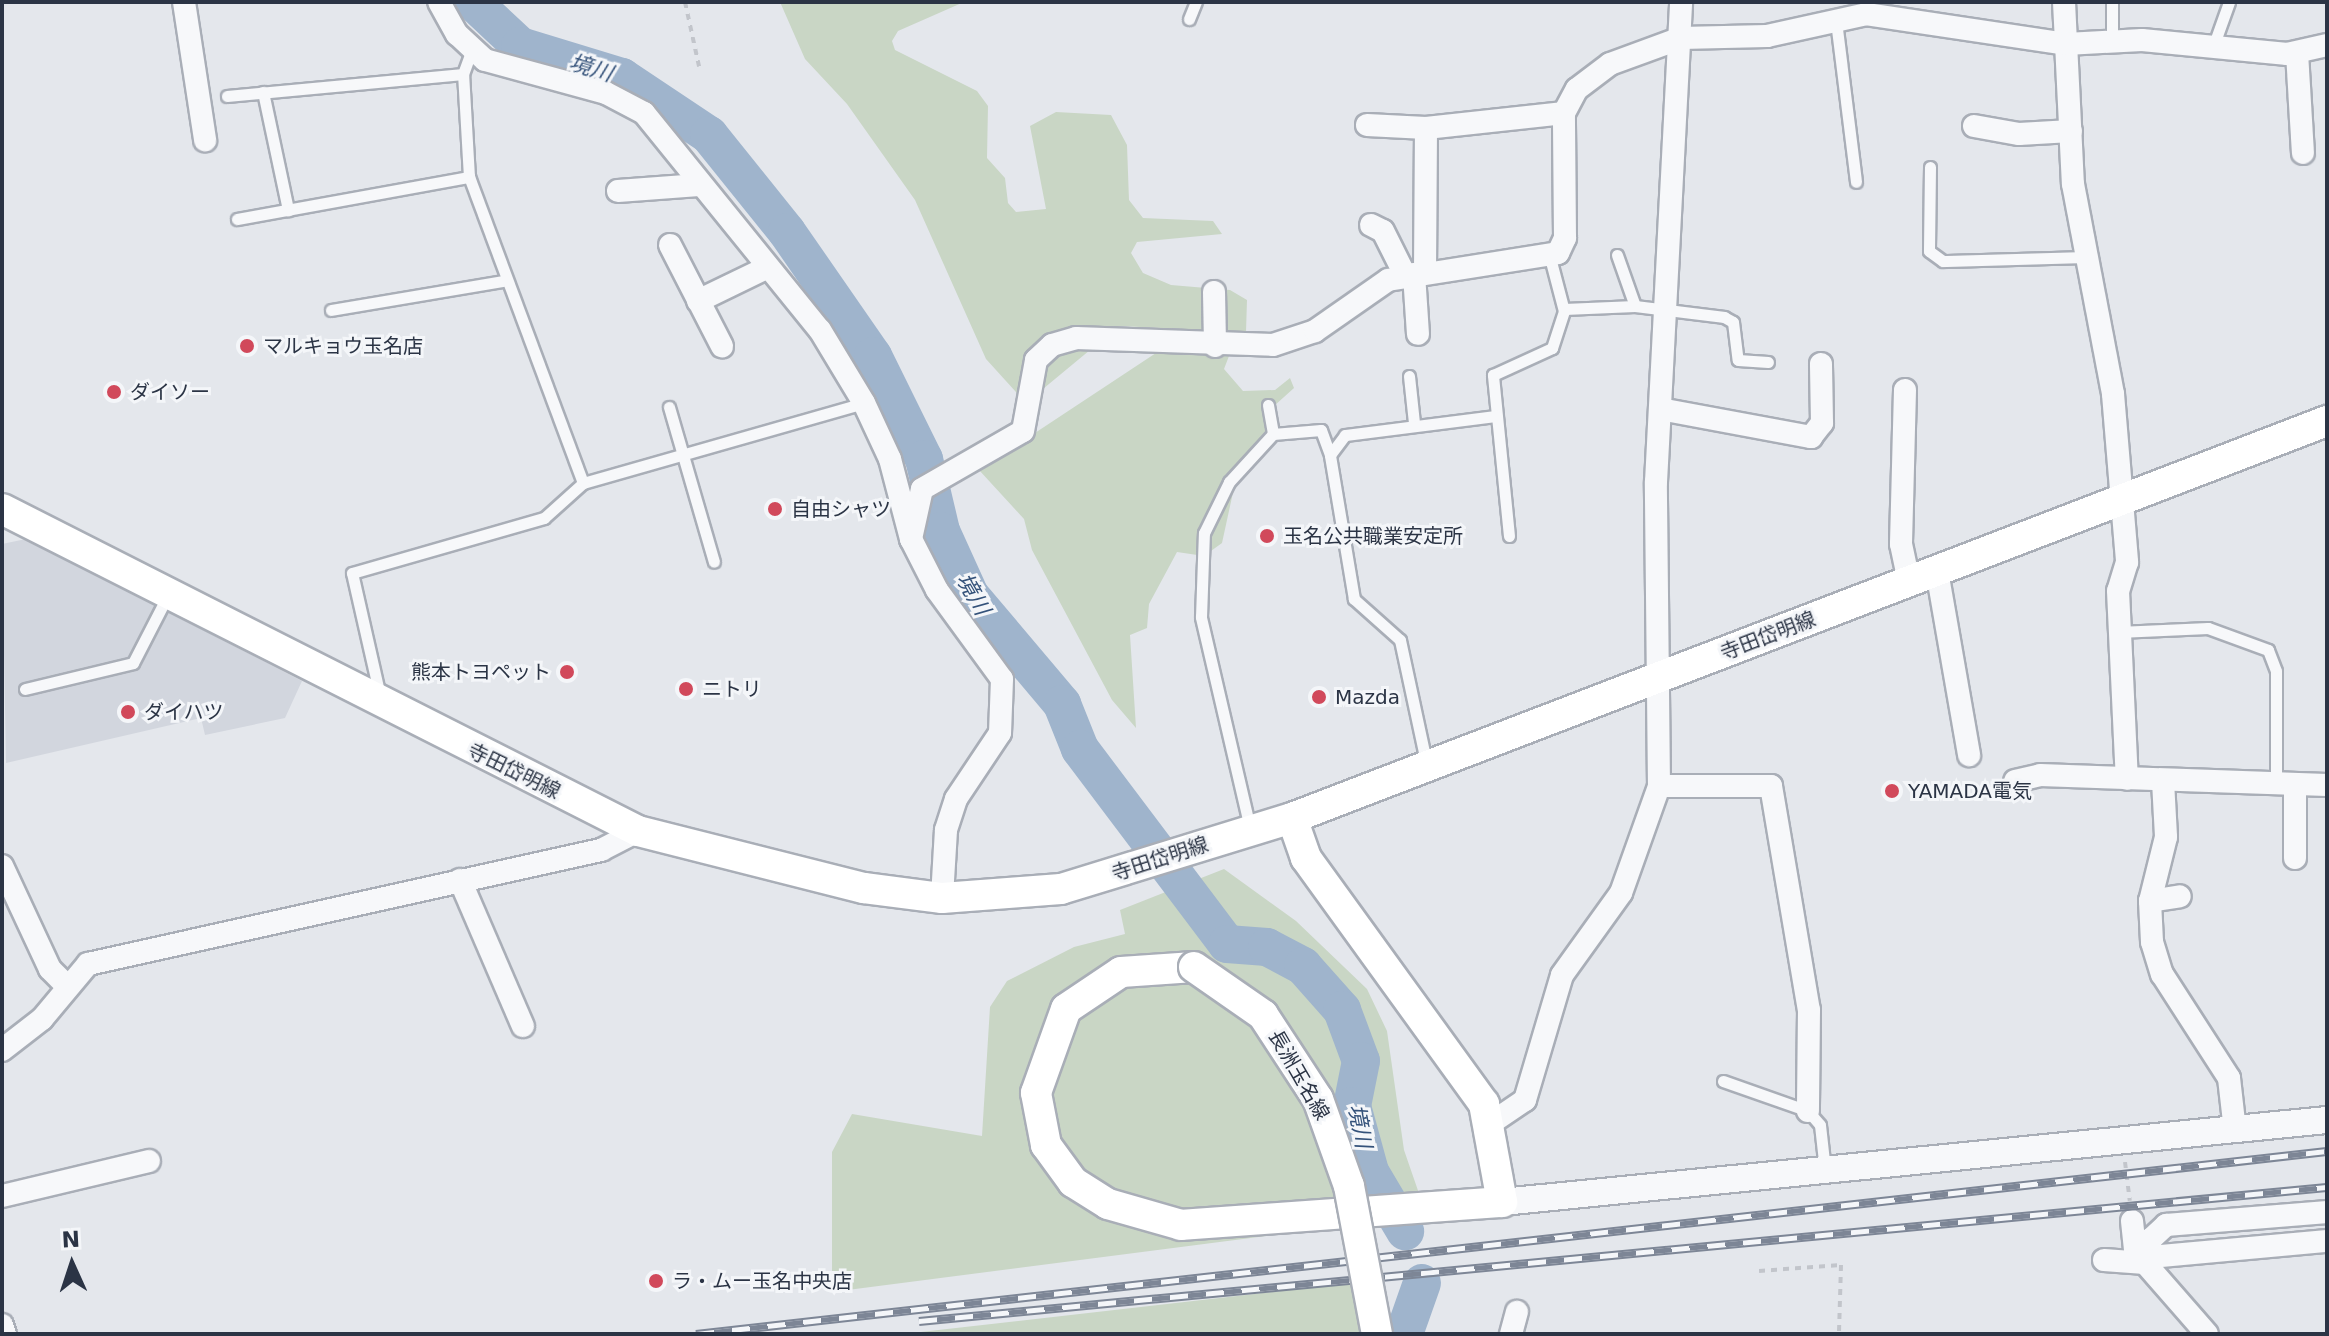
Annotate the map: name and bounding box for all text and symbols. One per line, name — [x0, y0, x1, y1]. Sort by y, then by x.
water label: 境川 — [566, 49, 616, 87]
place label: マルキョウ玉名店 — [263, 334, 423, 358]
marker: マルキョウ玉名店 — [238, 337, 256, 355]
place label: ダイソー — [130, 380, 210, 404]
marker: ダイソー — [105, 383, 123, 401]
place label: 自由シャツ — [791, 497, 891, 521]
marker: 自由シャツ — [766, 500, 784, 518]
place label: 玉名公共職業安定所 — [1283, 524, 1463, 548]
marker: 玉名公共職業安定所 — [1258, 527, 1276, 545]
water label: 境川 — [951, 568, 995, 620]
street label: 寺田岱明線 — [1717, 607, 1819, 665]
place label: 熊本トヨペット — [411, 660, 551, 684]
marker: 熊本トヨペット — [558, 663, 576, 681]
place label: ニトリ — [702, 677, 762, 701]
marker: ニトリ — [677, 680, 695, 698]
place label: Mazda — [1335, 685, 1400, 709]
marker: Mazda — [1310, 688, 1328, 706]
place label: ダイハツ — [144, 700, 224, 724]
marker: ダイハツ — [119, 703, 137, 721]
street label: 寺田岱明線 — [464, 738, 564, 804]
place label: YAMADA電気 — [1908, 779, 2032, 803]
marker: YAMADA電気 — [1883, 782, 1901, 800]
street label: 寺田岱明線 — [1109, 832, 1211, 886]
street label: 長洲玉名線 — [1264, 1026, 1334, 1124]
water label: 境川 — [1343, 1102, 1377, 1150]
north arrow — [32, 1224, 112, 1304]
text: N — [61, 1227, 81, 1252]
place label: ラ・ムー玉名中央店 — [672, 1269, 852, 1293]
marker: ラ・ムー玉名中央店 — [647, 1272, 665, 1290]

